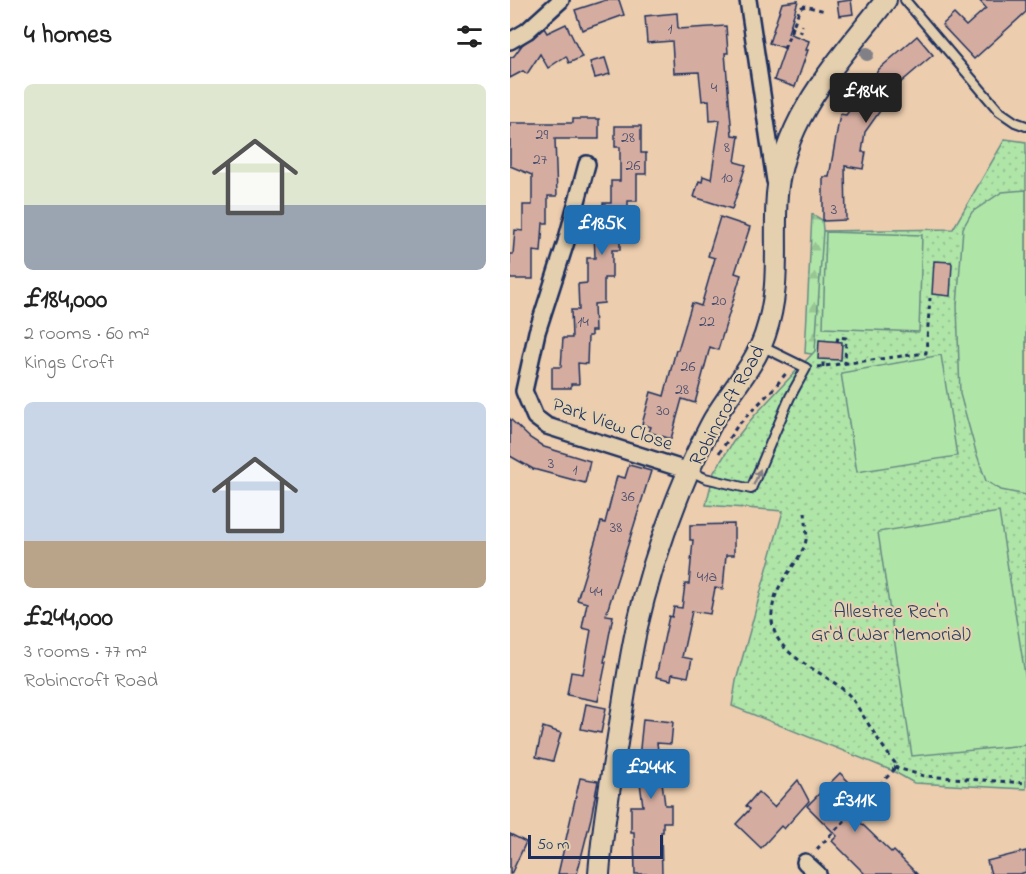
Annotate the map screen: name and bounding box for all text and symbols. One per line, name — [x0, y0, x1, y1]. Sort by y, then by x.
text: 4 homes — [24, 17, 112, 55]
house number: 1 — [667, 17, 673, 41]
icon: filters — [453, 20, 486, 53]
pin: £184K — [824, 73, 908, 124]
house number: 4 — [711, 76, 718, 100]
text: £184K — [844, 78, 888, 107]
icon: home — [201, 123, 309, 231]
house number: 29 — [536, 123, 549, 147]
house number: 28 — [621, 126, 635, 150]
house number: 8 — [724, 136, 730, 160]
house number: 27 — [533, 148, 548, 172]
house number: 26 — [626, 154, 641, 178]
house number: 10 — [721, 166, 733, 190]
house number: 3 — [831, 198, 837, 222]
pin: £185K — [560, 205, 644, 256]
text: £185K — [578, 210, 626, 239]
text: £184,000 — [24, 282, 107, 320]
house number: 20 — [712, 289, 727, 313]
house number: 14 — [577, 310, 589, 334]
house number: 22 — [699, 310, 715, 334]
text: 2 rooms · 60 m² — [24, 320, 150, 349]
street label: Robincroft Road — [683, 341, 773, 472]
text: Kings Croft — [24, 349, 114, 378]
house number: 26 — [681, 355, 696, 379]
house number: 28 — [675, 378, 689, 402]
street label: Park View Close — [548, 391, 677, 460]
house number: 30 — [656, 399, 670, 423]
icon: home — [201, 441, 309, 549]
house number: 3 — [548, 452, 554, 476]
house number: 1 — [572, 458, 578, 482]
one-way arrow — [752, 467, 762, 485]
house number: 36 — [621, 485, 635, 509]
house number: 38 — [610, 516, 622, 540]
house number: 41a — [697, 565, 717, 589]
house number: 44 — [589, 580, 603, 604]
park label: Allestree Rec'n Gr'd (War Memorial) — [811, 598, 971, 650]
text: £244,000 — [24, 600, 113, 638]
text: 3 rooms · 77 m² — [24, 638, 147, 667]
text: Robincroft Road — [24, 667, 158, 696]
pin: £244K — [609, 749, 693, 800]
text: £244K — [627, 754, 675, 783]
pin: £311K — [813, 782, 897, 833]
text: £311K — [833, 787, 877, 816]
scale bar — [528, 832, 663, 860]
text: 50 m — [537, 833, 569, 857]

